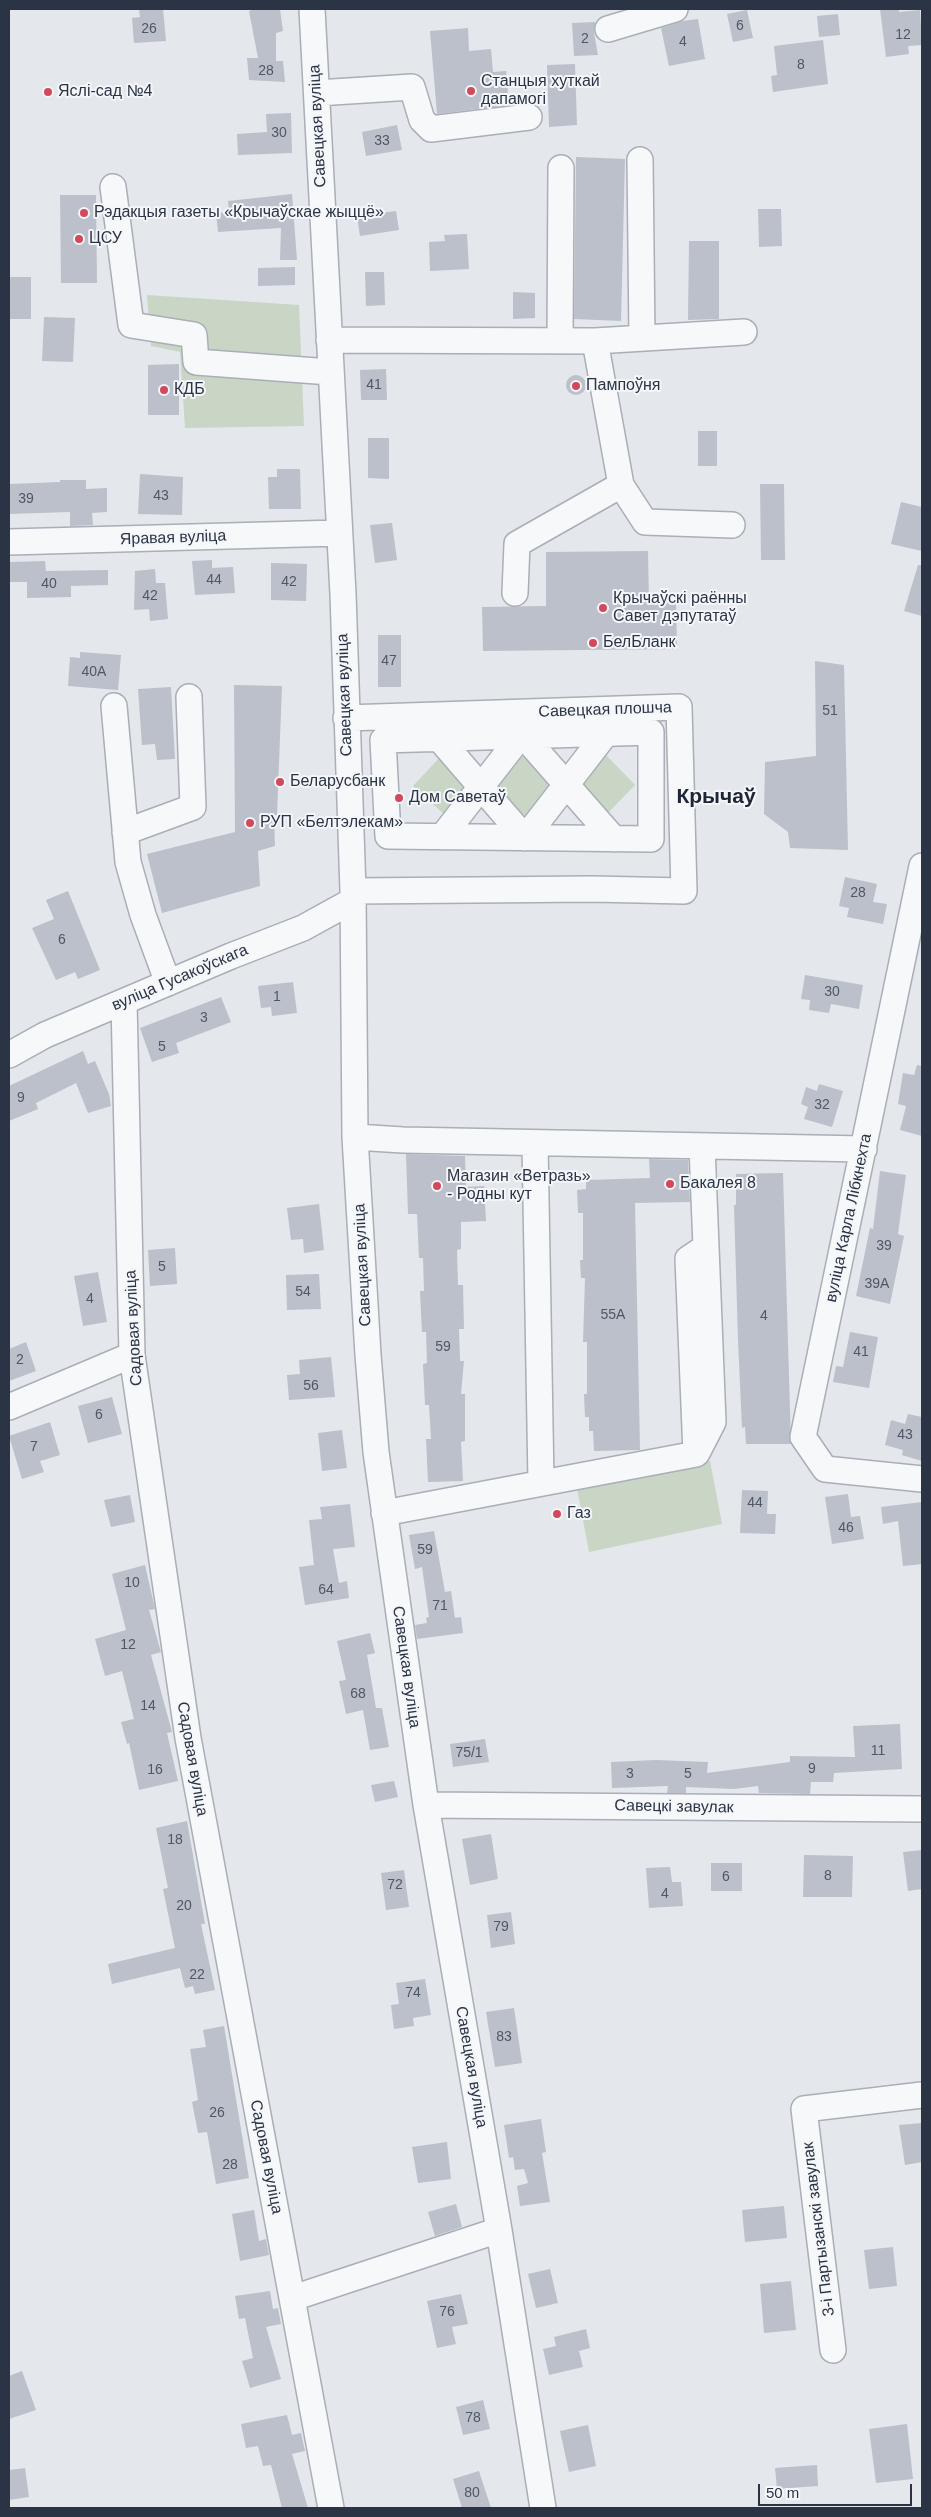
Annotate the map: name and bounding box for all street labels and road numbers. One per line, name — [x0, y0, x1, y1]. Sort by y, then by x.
street label: Савецкая вуліца — [305, 64, 331, 188]
street label: Яравая вуліца — [119, 527, 227, 549]
street label: Савецкая вуліца — [333, 633, 357, 757]
street label: Савецкая плошча — [538, 698, 672, 722]
street label: вуліца Гусакоўскага — [109, 941, 251, 1015]
street label: вуліца Карла Лібкнехта — [822, 1132, 876, 1304]
street label: Савецкая вуліца — [350, 1203, 376, 1327]
street label: Садовая вуліца — [121, 1270, 147, 1386]
street label: Савецкая вуліца — [388, 1605, 424, 1729]
street label: Садовая вуліца — [172, 1700, 212, 1818]
street label: Савецкі завулак — [614, 1796, 734, 1818]
street label: Савецкая вуліца — [451, 2005, 491, 2129]
street label: Садовая вуліца — [246, 2098, 286, 2216]
street label: 3-і Партызанскі завулак — [799, 2141, 839, 2317]

